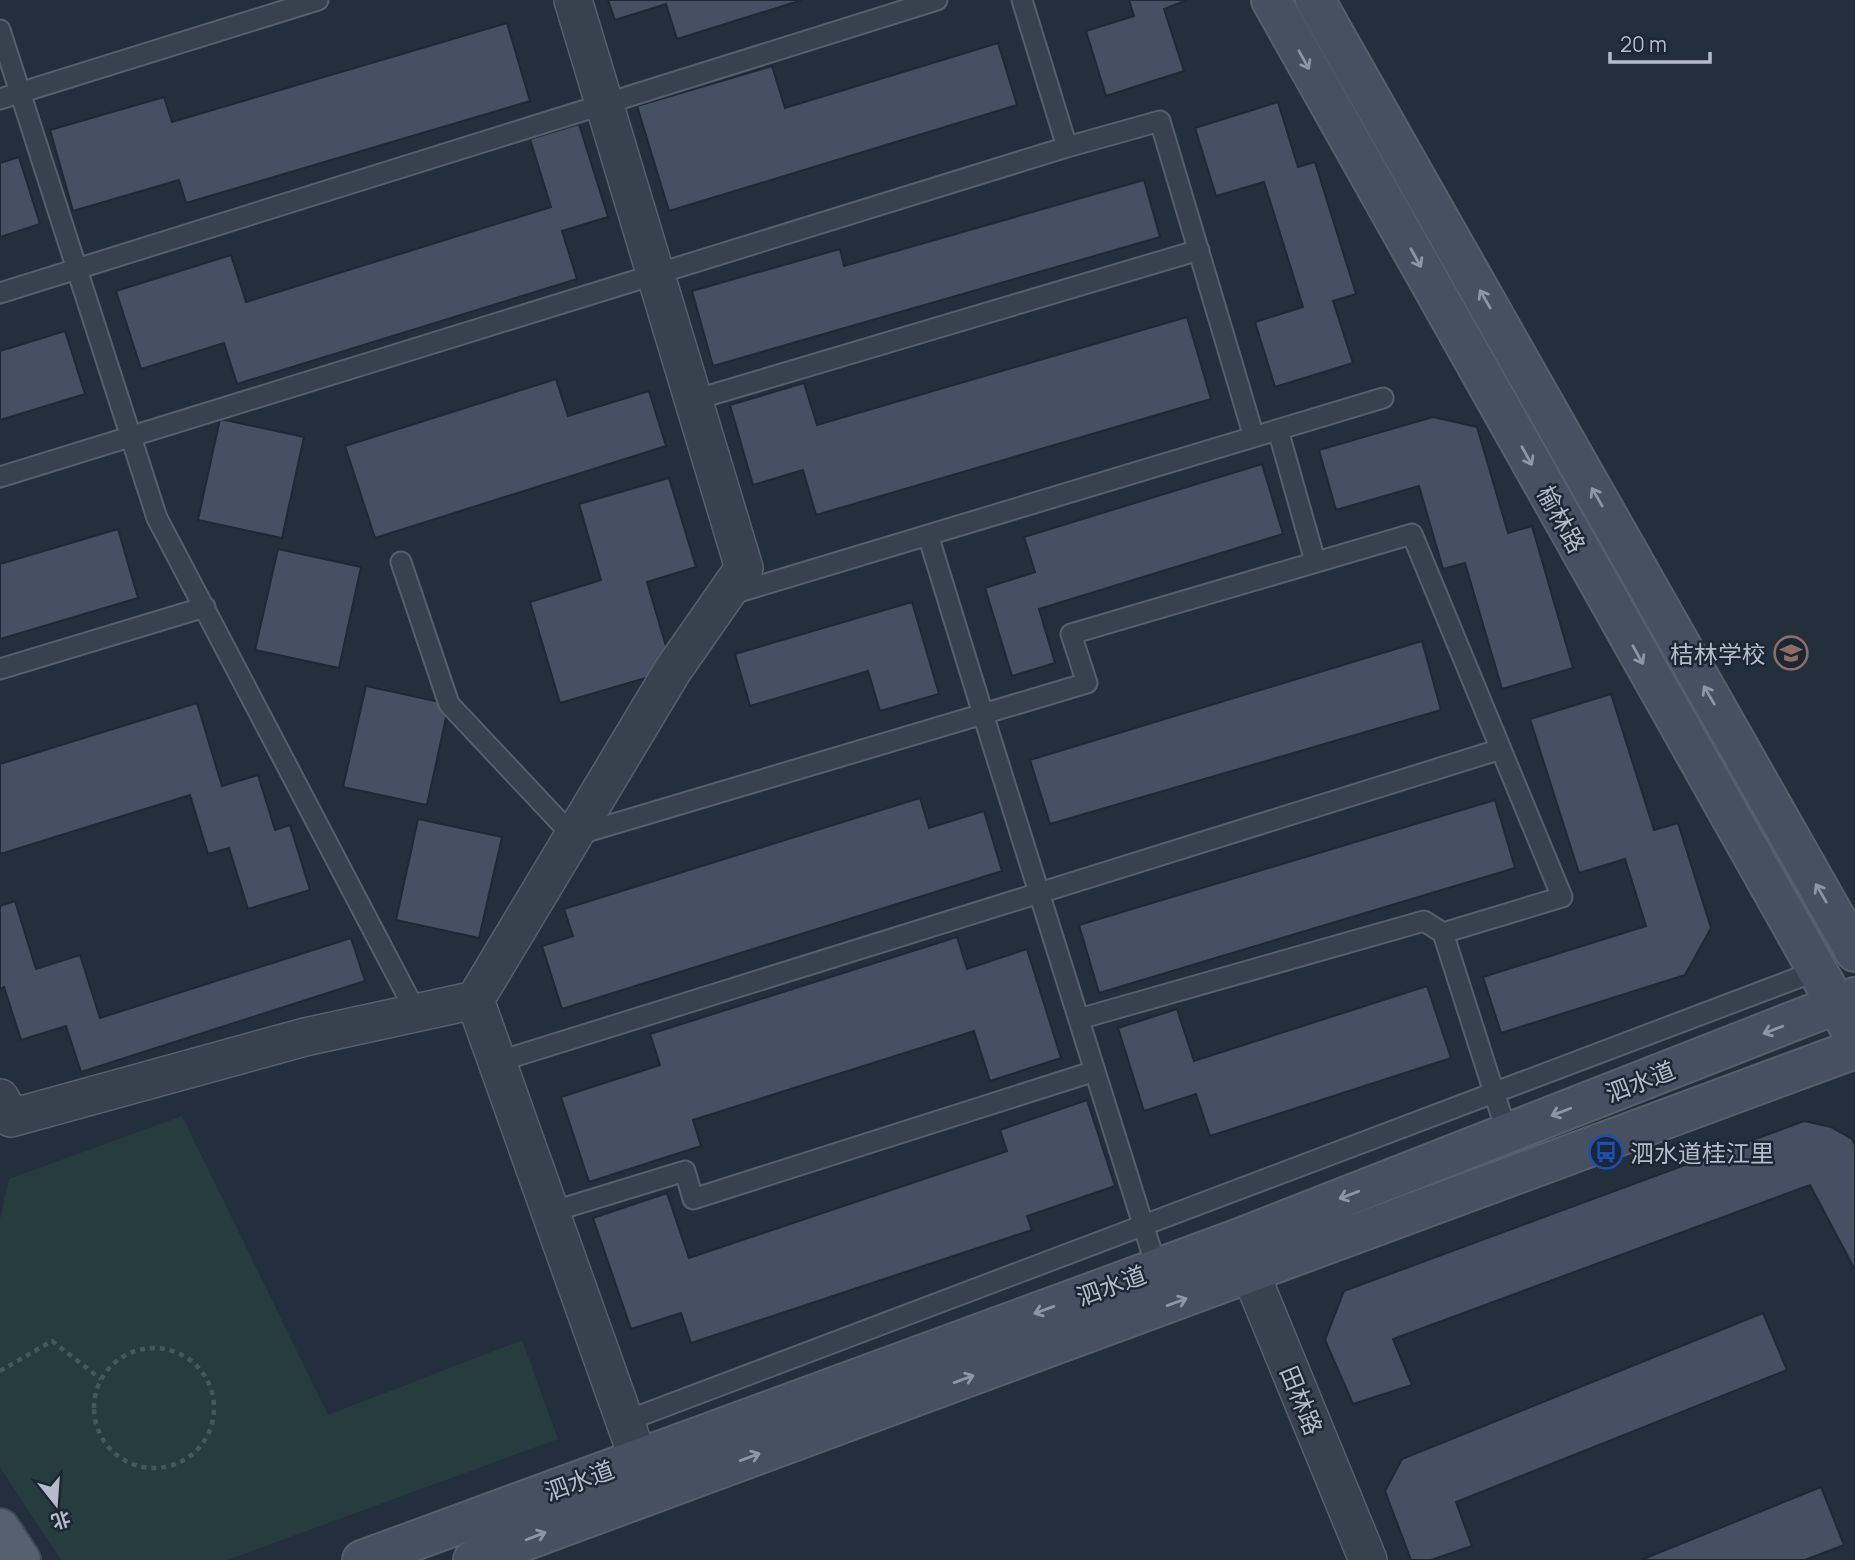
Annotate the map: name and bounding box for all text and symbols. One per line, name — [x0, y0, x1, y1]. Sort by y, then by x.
scale bar — [1610, 21, 1710, 65]
text: 20 m — [1620, 30, 1667, 58]
one-way arrow — [1297, 49, 1311, 69]
one-way arrow — [1410, 247, 1423, 268]
one-way arrow — [1478, 289, 1491, 310]
one-way arrow — [1520, 446, 1534, 466]
street label: 榆林路 — [1530, 480, 1594, 558]
one-way arrow — [1590, 487, 1603, 508]
school or university icon: 桔林学校 — [1772, 634, 1810, 672]
place label: 桔林学校 — [1670, 637, 1766, 670]
one-way arrow — [1631, 644, 1645, 664]
one-way arrow — [1702, 685, 1716, 705]
one-way arrow — [1814, 883, 1828, 903]
one-way arrow — [1762, 1024, 1784, 1037]
street label: 泗水道 — [1600, 1053, 1680, 1109]
one-way arrow — [1550, 1107, 1572, 1120]
bus stop icon: 泗水道桂江里 — [1587, 1133, 1625, 1171]
place label: 泗水道桂江里 — [1630, 1136, 1774, 1169]
one-way arrow — [1338, 1189, 1360, 1202]
street label: 泗水道 — [1072, 1257, 1150, 1313]
one-way arrow — [1166, 1295, 1188, 1307]
one-way arrow — [1034, 1305, 1056, 1317]
street label: 田林路 — [1273, 1360, 1331, 1440]
one-way arrow — [952, 1372, 974, 1385]
one-way arrow — [738, 1450, 760, 1462]
street label: 泗水道 — [540, 1452, 618, 1508]
north arrow — [21, 1469, 91, 1539]
text: 北 — [48, 1505, 74, 1535]
one-way arrow — [525, 1529, 547, 1541]

